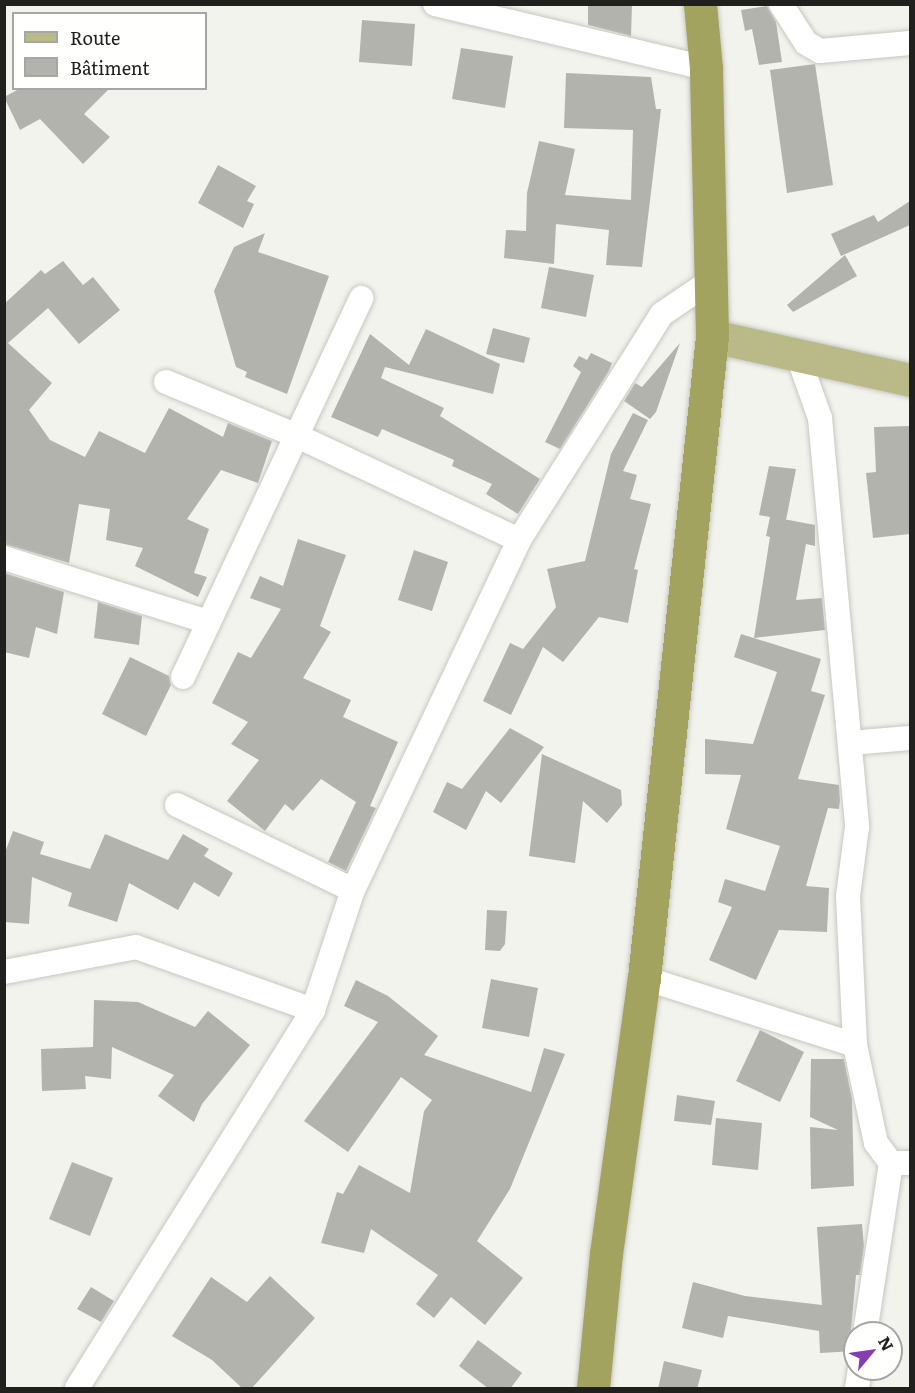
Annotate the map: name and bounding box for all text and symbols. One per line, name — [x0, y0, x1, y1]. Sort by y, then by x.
legend — [12, 12, 207, 90]
text: Route — [70, 24, 120, 51]
text: Bâtiment — [70, 54, 149, 81]
north arrow — [843, 1321, 903, 1381]
text: N — [873, 1332, 901, 1355]

